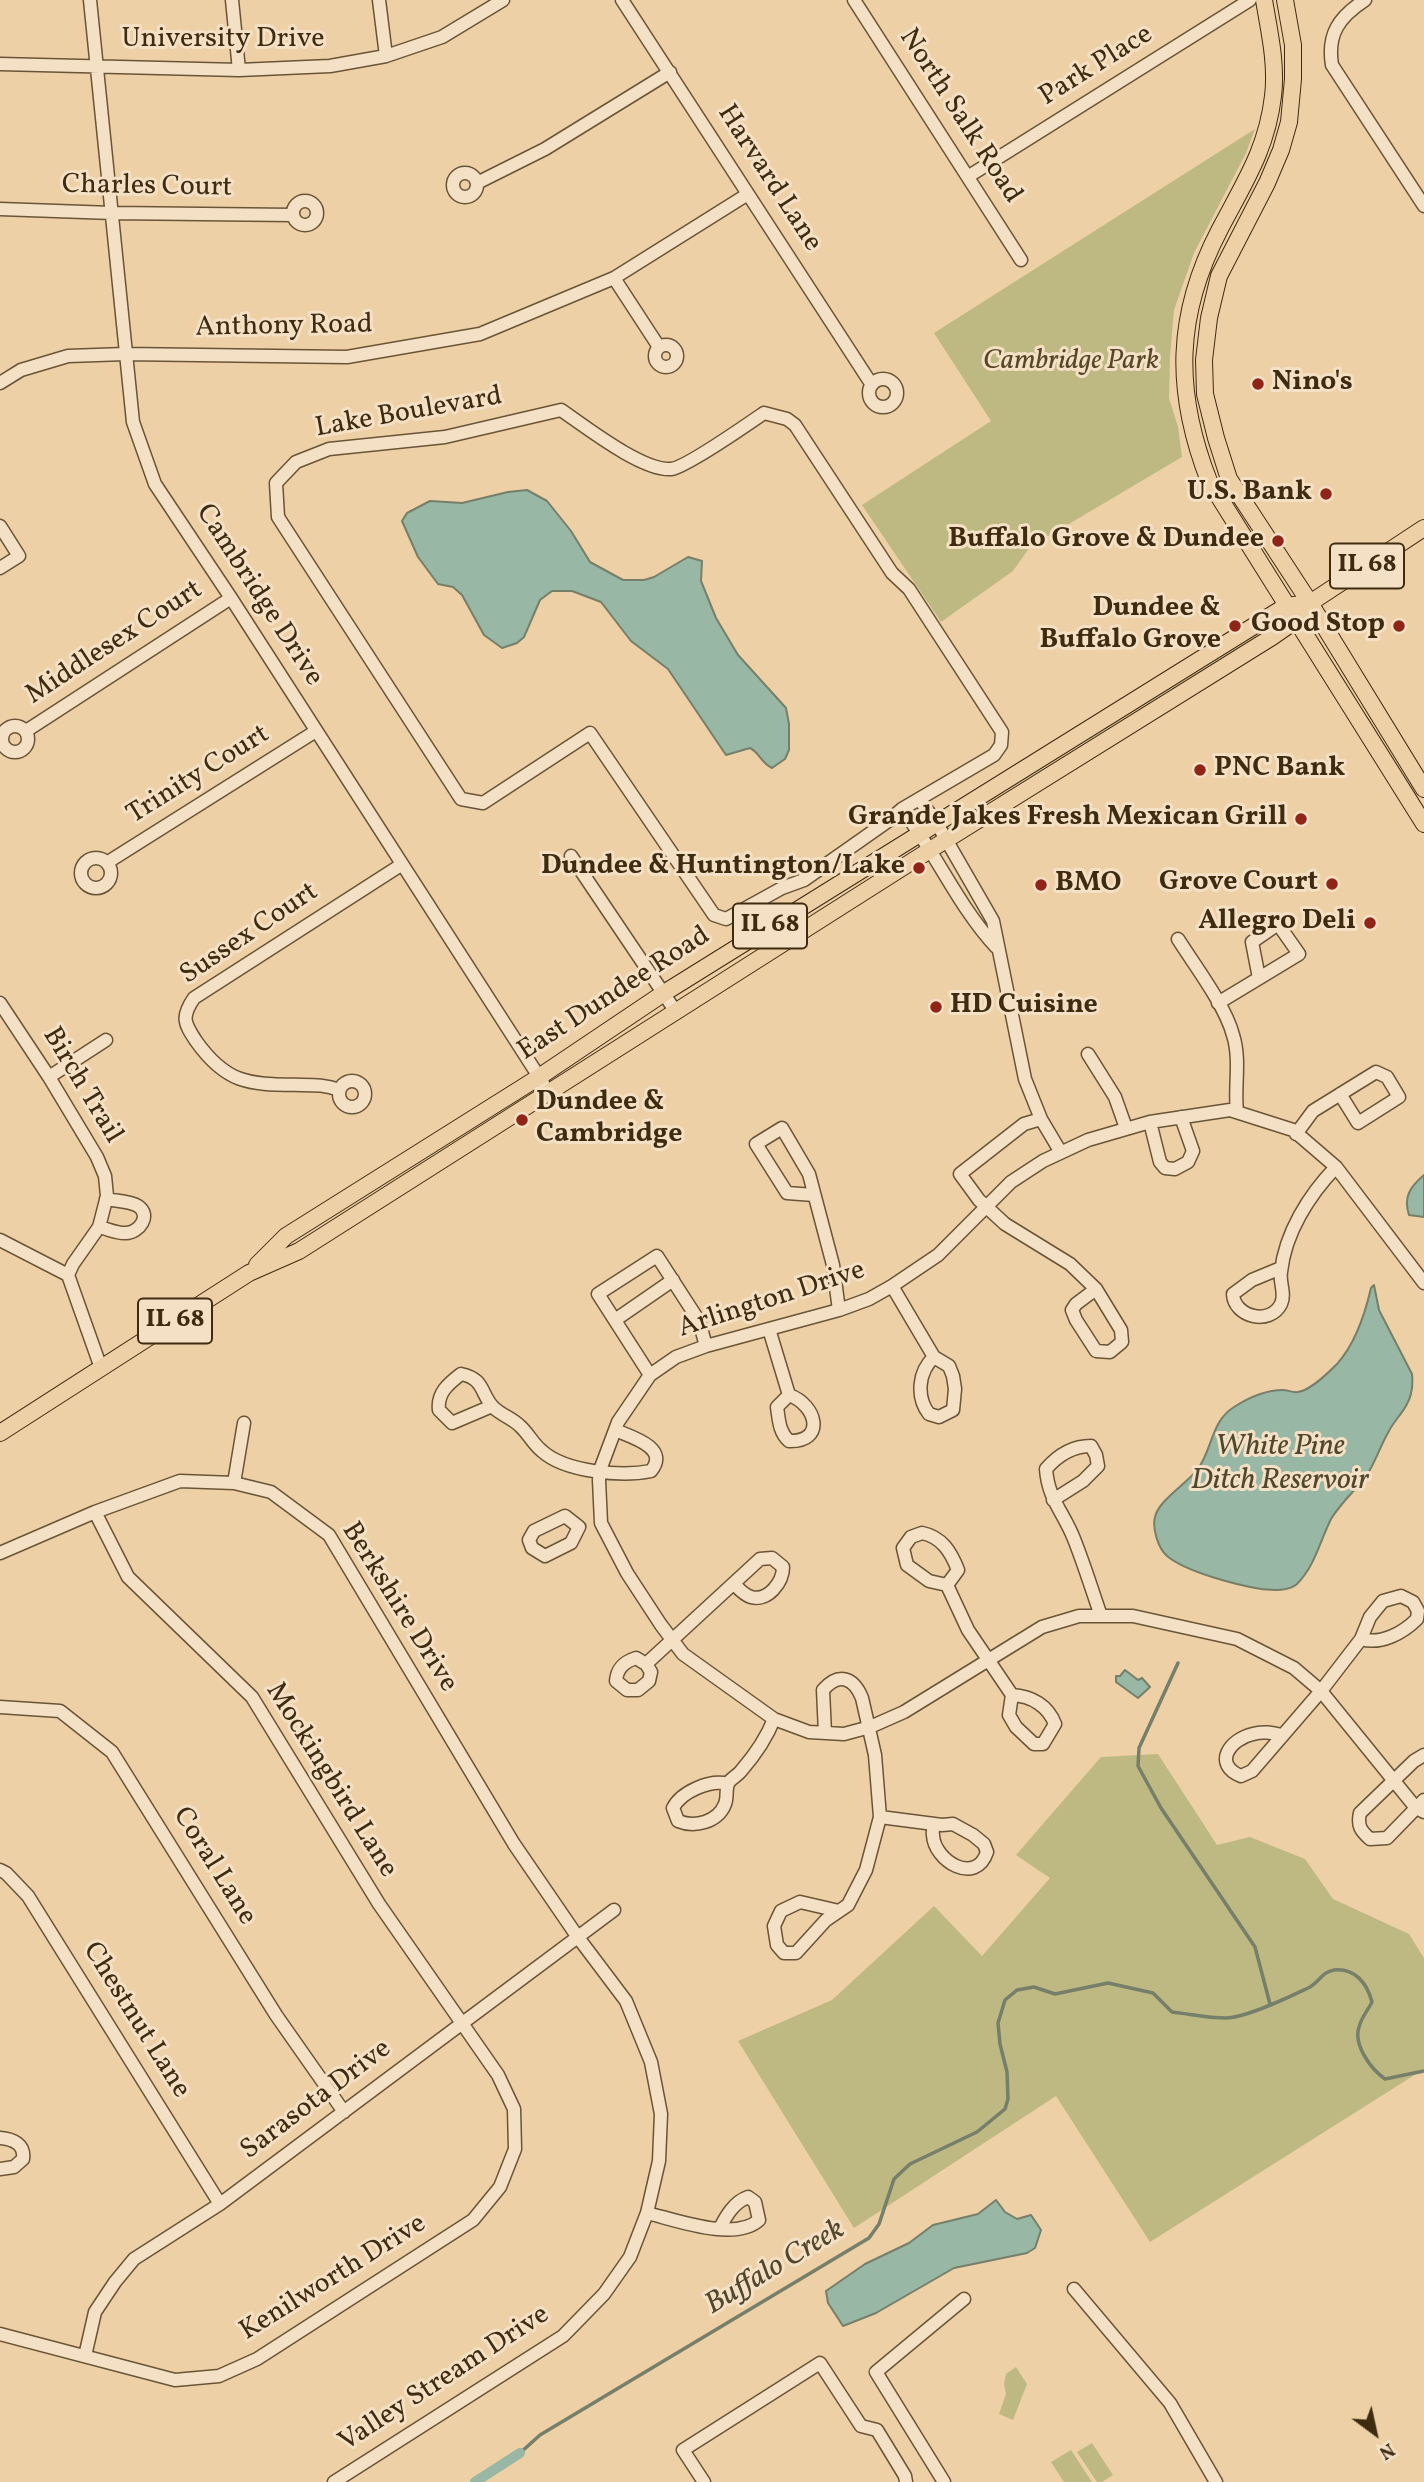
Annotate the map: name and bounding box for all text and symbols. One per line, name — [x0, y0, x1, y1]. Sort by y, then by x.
street label: Park Place — [1034, 19, 1160, 115]
street label: North Salk Road — [890, 23, 1028, 211]
street label: University Drive — [122, 24, 324, 58]
street label: Harvard Lane — [708, 99, 828, 259]
street label: Charles Court — [62, 170, 232, 206]
street label: Anthony Road — [195, 310, 373, 346]
park label: Cambridge Park — [983, 346, 1159, 380]
place label: Nino's — [1272, 367, 1353, 401]
marker: Nino's — [1250, 376, 1266, 392]
street label: Lake Boulevard — [313, 381, 505, 447]
place label: U.S. Bank — [1187, 477, 1312, 511]
marker: U.S. Bank — [1318, 486, 1334, 502]
street label: Cambridge Drive — [187, 499, 329, 693]
place label: Buffalo Grove & Dundee — [948, 524, 1264, 558]
marker: Buffalo Grove & Dundee — [1270, 533, 1286, 549]
road number: IL 68 — [1330, 544, 1404, 588]
street label: Middlesex Court — [20, 574, 210, 714]
place label: Dundee & Buffalo Grove — [1039, 593, 1221, 659]
place label: Good Stop — [1251, 609, 1385, 643]
marker: Dundee & Buffalo Grove — [1227, 618, 1243, 634]
marker: Good Stop — [1391, 618, 1407, 634]
street label: Trinity Court — [122, 719, 276, 833]
place label: PNC Bank — [1214, 753, 1345, 787]
marker: PNC Bank — [1192, 762, 1208, 778]
place label: Grande Jakes Fresh Mexican Grill — [848, 802, 1287, 836]
marker: Grande Jakes Fresh Mexican Grill — [1293, 811, 1309, 827]
place label: Dundee & Huntington/Lake — [541, 851, 905, 885]
marker: Dundee & Huntington/Lake — [911, 860, 927, 876]
place label: Grove Court — [1159, 867, 1318, 901]
place label: BMO — [1055, 868, 1121, 902]
marker: Grove Court — [1324, 876, 1340, 892]
street label: Sussex Court — [175, 877, 325, 993]
marker: BMO — [1033, 877, 1049, 893]
road number: IL 68 — [733, 903, 807, 948]
place label: Allegro Deli — [1198, 906, 1356, 940]
marker: Allegro Deli — [1362, 915, 1378, 931]
street label: East Dundee Road — [513, 920, 717, 1070]
place label: HD Cuisine — [950, 990, 1098, 1024]
marker: HD Cuisine — [928, 999, 944, 1015]
street label: Birch Trail — [33, 1022, 129, 1150]
place label: Dundee & Cambridge — [536, 1087, 682, 1153]
marker: Dundee & Cambridge — [514, 1112, 530, 1128]
street label: Arlington Drive — [674, 1255, 870, 1347]
road number: IL 68 — [138, 1298, 212, 1344]
water label: White Pine Ditch Reservoir — [1191, 1430, 1369, 1500]
street label: Berkshire Drive — [332, 1517, 464, 1699]
street label: Mockingbird Lane — [257, 1677, 403, 1885]
street label: Coral Lane — [164, 1802, 262, 1932]
street label: Chestnut Lane — [74, 1937, 196, 2105]
street label: Sarasota Drive — [235, 2034, 399, 2168]
street label: Kenilworth Drive — [235, 2208, 433, 2350]
water label: Buffalo Creek — [700, 2213, 852, 2325]
street label: Valley Stream Drive — [333, 2299, 557, 2461]
north arrow — [1340, 2398, 1410, 2468]
text: N — [1374, 2436, 1399, 2465]

